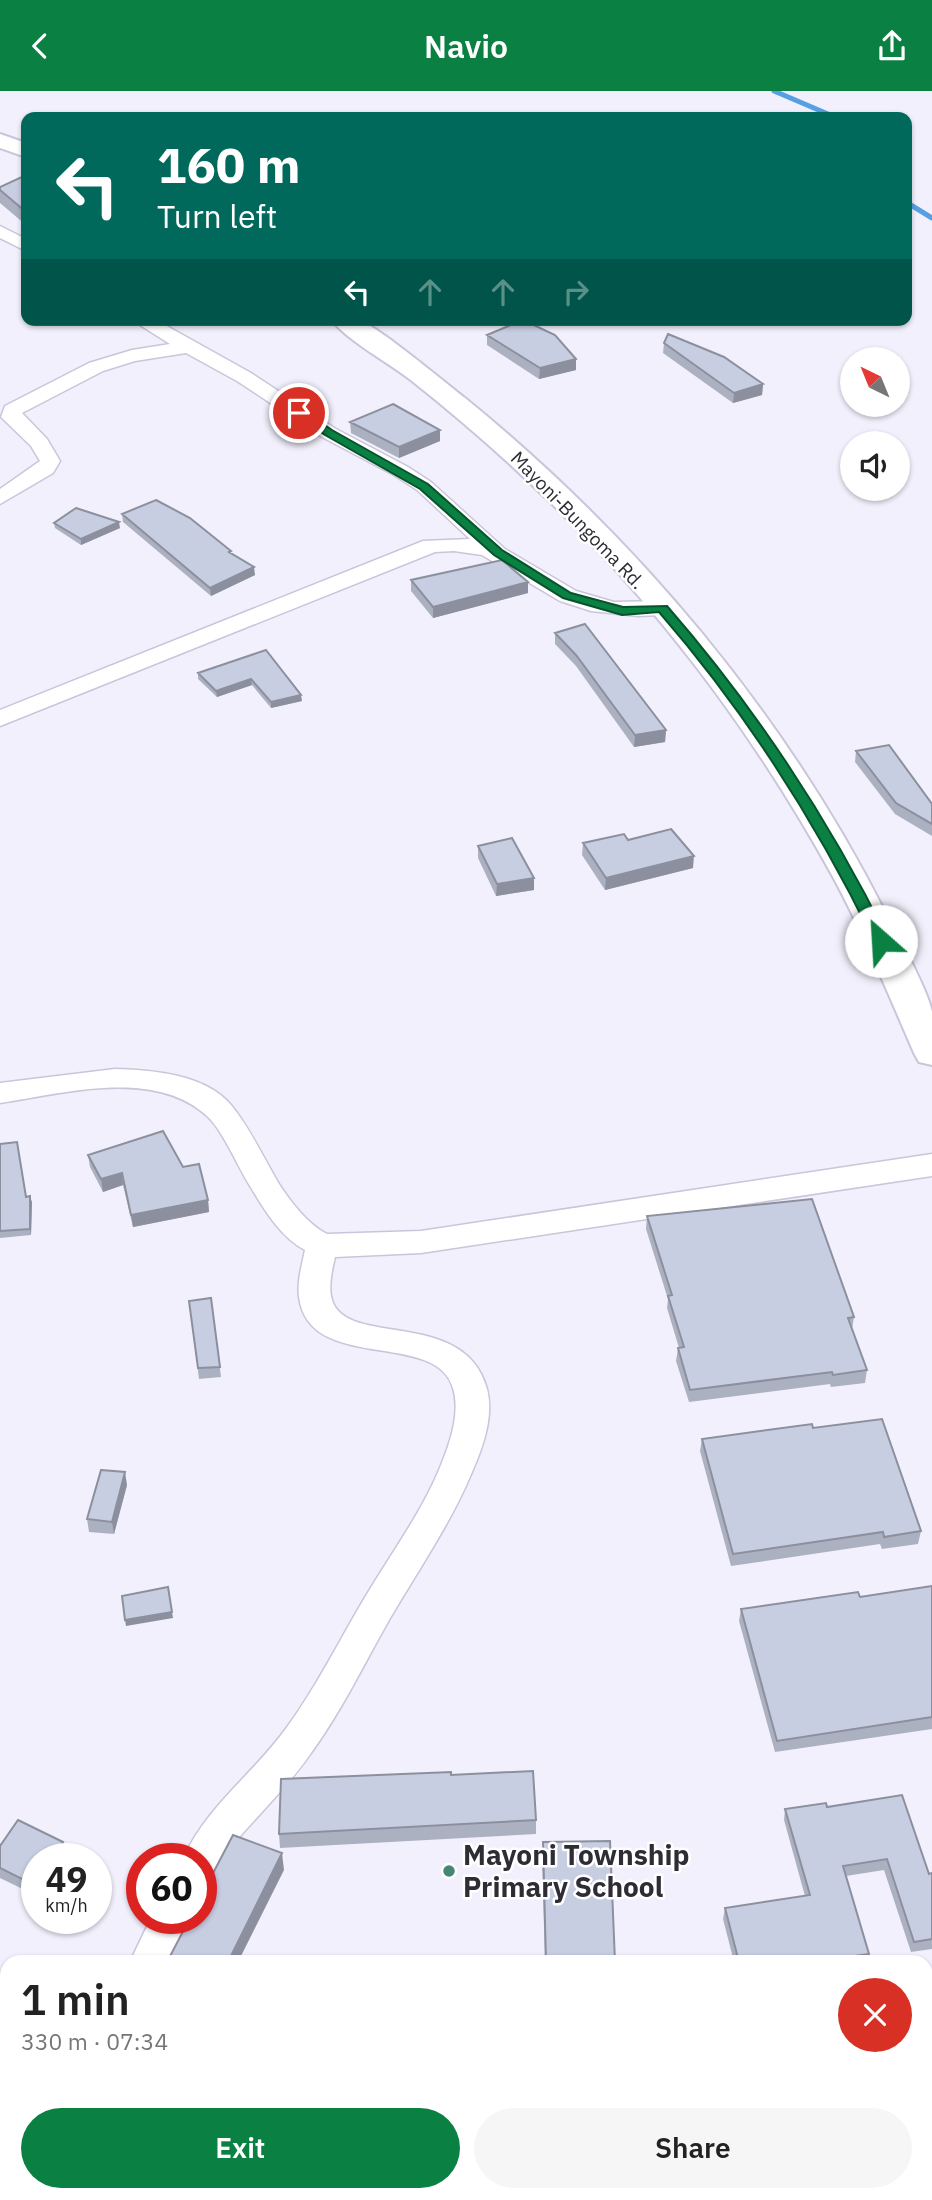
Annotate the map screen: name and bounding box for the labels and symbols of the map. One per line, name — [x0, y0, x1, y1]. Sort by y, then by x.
north arrow — [840, 347, 910, 417]
pin — [269, 383, 329, 443]
street label: Mayoni-Bungoma Rd. — [506, 446, 650, 594]
position arrow — [844, 904, 918, 978]
place label: Mayoni Township Primary School — [463, 1836, 690, 1905]
speed limit sign: 60 — [126, 1843, 217, 1934]
marker: Mayoni Township Primary School — [441, 1863, 457, 1879]

